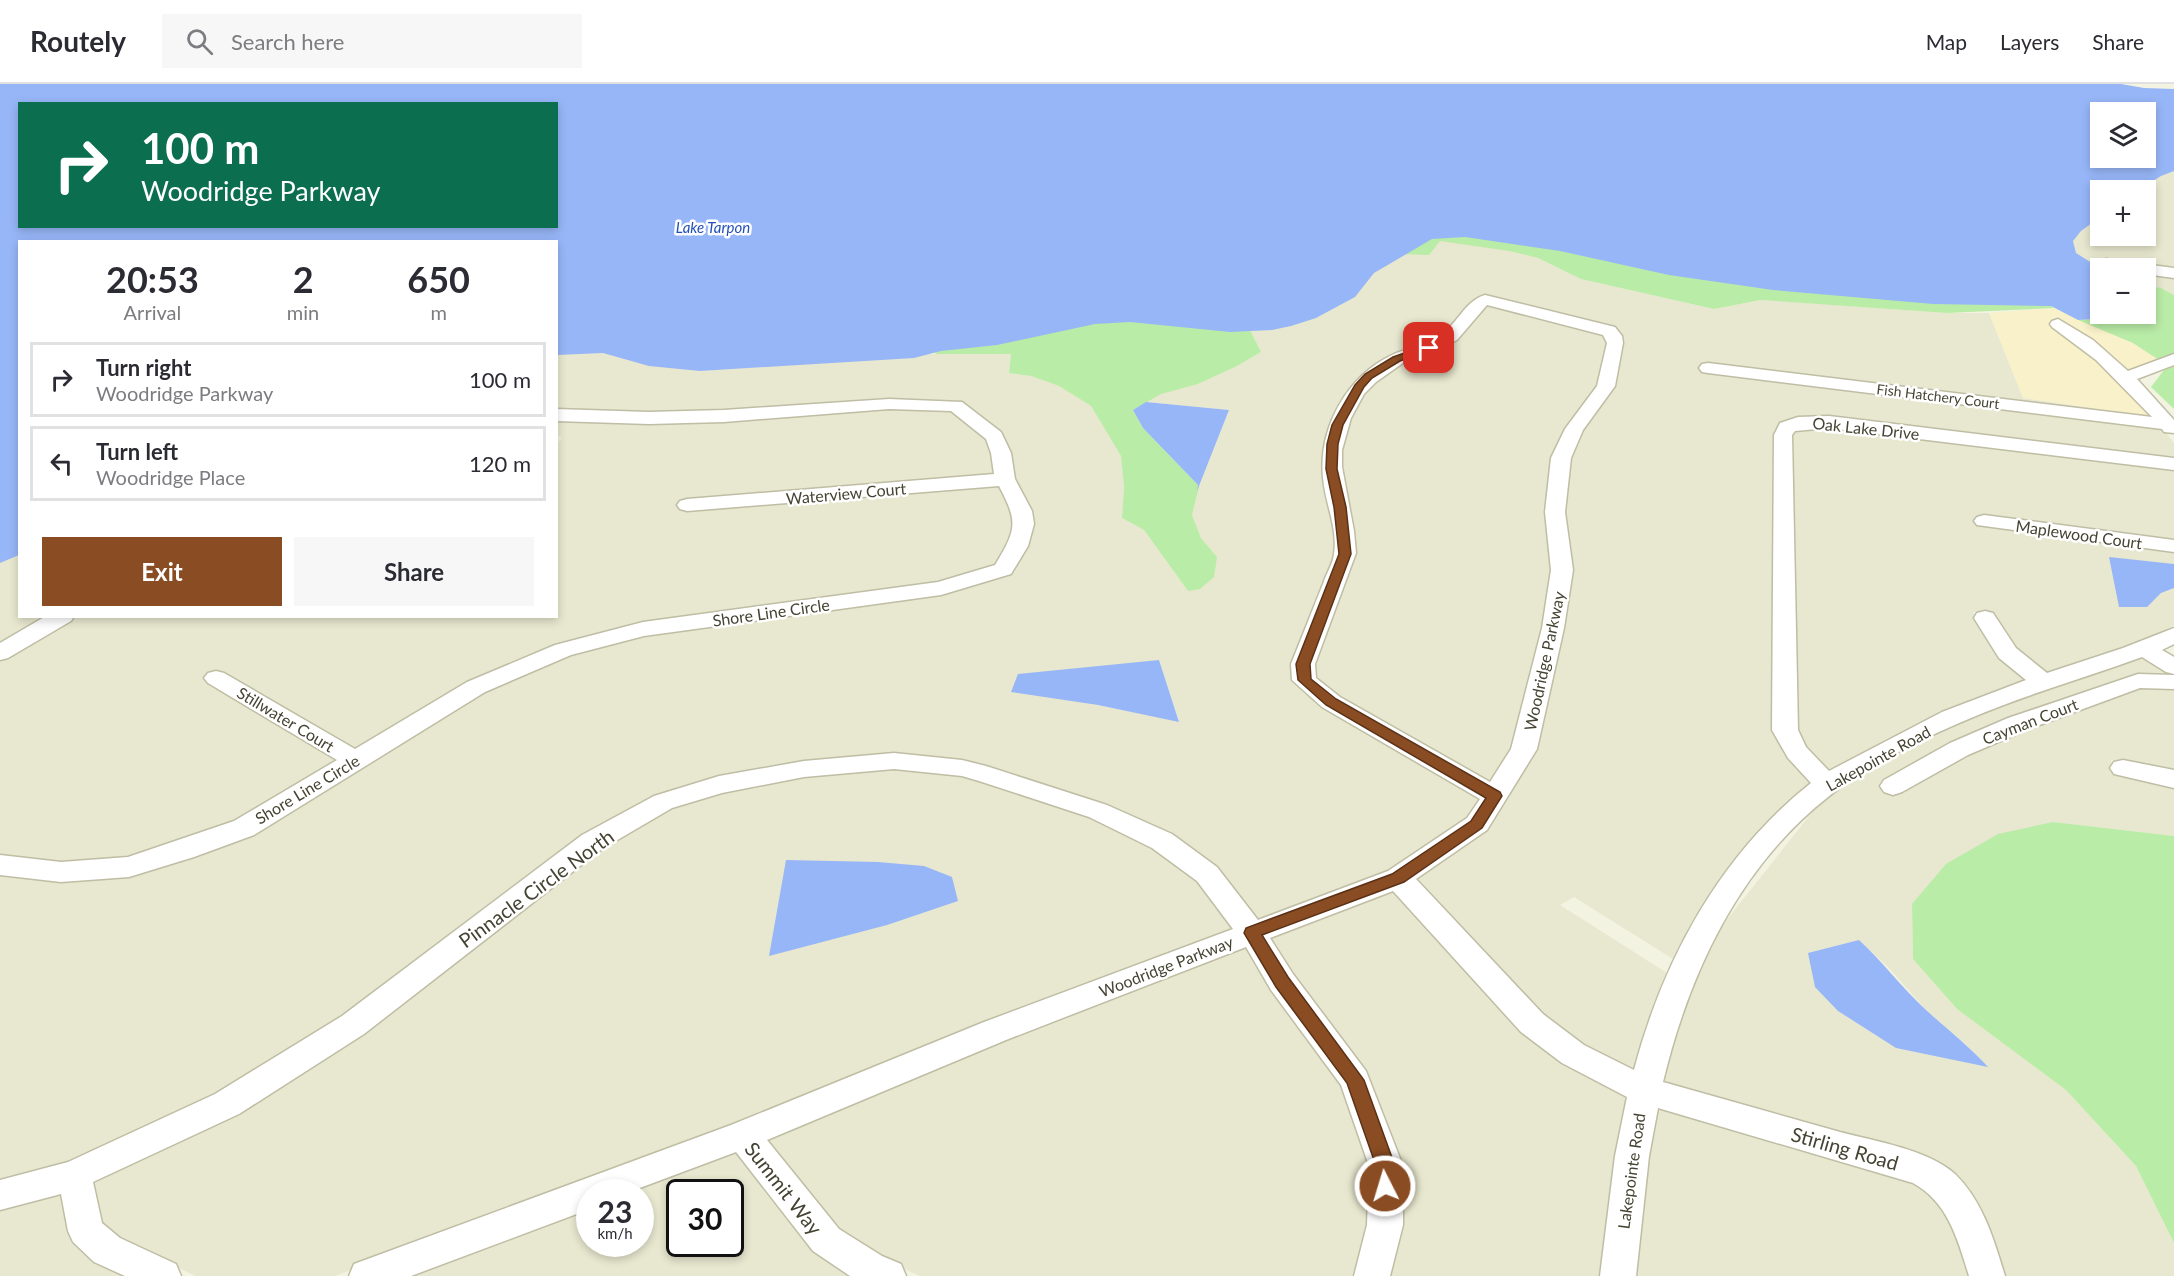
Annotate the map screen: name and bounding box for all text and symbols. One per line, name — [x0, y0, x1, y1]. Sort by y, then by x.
search box — [162, 14, 582, 68]
text: Routely — [30, 24, 126, 58]
icon: search — [183, 25, 216, 58]
text: Search here — [231, 28, 344, 55]
text: Map — [1926, 29, 1967, 54]
text: Layers — [2000, 29, 2059, 54]
text: Share — [2092, 29, 2144, 54]
map controls — [2090, 102, 2156, 324]
button: layers — [2090, 102, 2156, 168]
text: 100 m — [141, 123, 259, 173]
icon: right — [42, 126, 120, 204]
text: Woodridge Parkway — [141, 174, 380, 207]
button: + — [2090, 180, 2156, 246]
water label: Lake Tarpon — [676, 218, 750, 236]
text: 20:53 — [106, 257, 199, 301]
text: 2 — [293, 257, 314, 301]
text: 650 — [407, 257, 470, 301]
button: − — [2090, 258, 2156, 324]
text: Arrival — [124, 300, 181, 324]
text: min — [287, 300, 319, 324]
text: m — [430, 300, 447, 324]
pin — [1403, 322, 1454, 373]
icon: arrive — [1412, 331, 1445, 364]
text: Turn right — [96, 354, 191, 381]
icon: right — [45, 363, 78, 396]
text: 100 m — [469, 366, 531, 393]
street label: Fish Hatchery Court — [1876, 380, 2000, 412]
text: Woodridge Parkway — [96, 381, 273, 405]
street label: Oak Lake Drive — [1812, 413, 1920, 443]
text: Turn left — [96, 438, 178, 465]
icon: left — [45, 447, 78, 480]
text: 120 m — [469, 450, 531, 477]
text: Woodridge Place — [96, 465, 245, 489]
street label: Waterview Court — [785, 478, 907, 508]
street label: Maplewood Court — [2015, 516, 2144, 552]
button: Exit — [42, 537, 282, 606]
button: Share — [294, 537, 534, 606]
street label: Woodridge Parkway — [1520, 589, 1568, 732]
street label: Shore Line Circle — [711, 594, 831, 630]
street label: Stillwater Court — [234, 683, 338, 756]
street label: Cayman Court — [1979, 694, 2081, 748]
street label: Lakepointe Road — [1822, 721, 1934, 795]
street label: Shore Line Circle — [252, 750, 362, 828]
street label: Pinnacle Circle North — [454, 824, 618, 952]
street label: Woodridge Parkway — [1096, 931, 1236, 1000]
street label: Lakepointe Road — [1613, 1112, 1649, 1230]
street label: Stirling Road — [1789, 1121, 1901, 1175]
street label: Summit Way — [740, 1137, 828, 1240]
position arrow — [1353, 1154, 1417, 1218]
speed limit sign: 30 — [666, 1179, 744, 1257]
text: 23 — [598, 1193, 632, 1229]
text: km/h — [597, 1224, 633, 1242]

